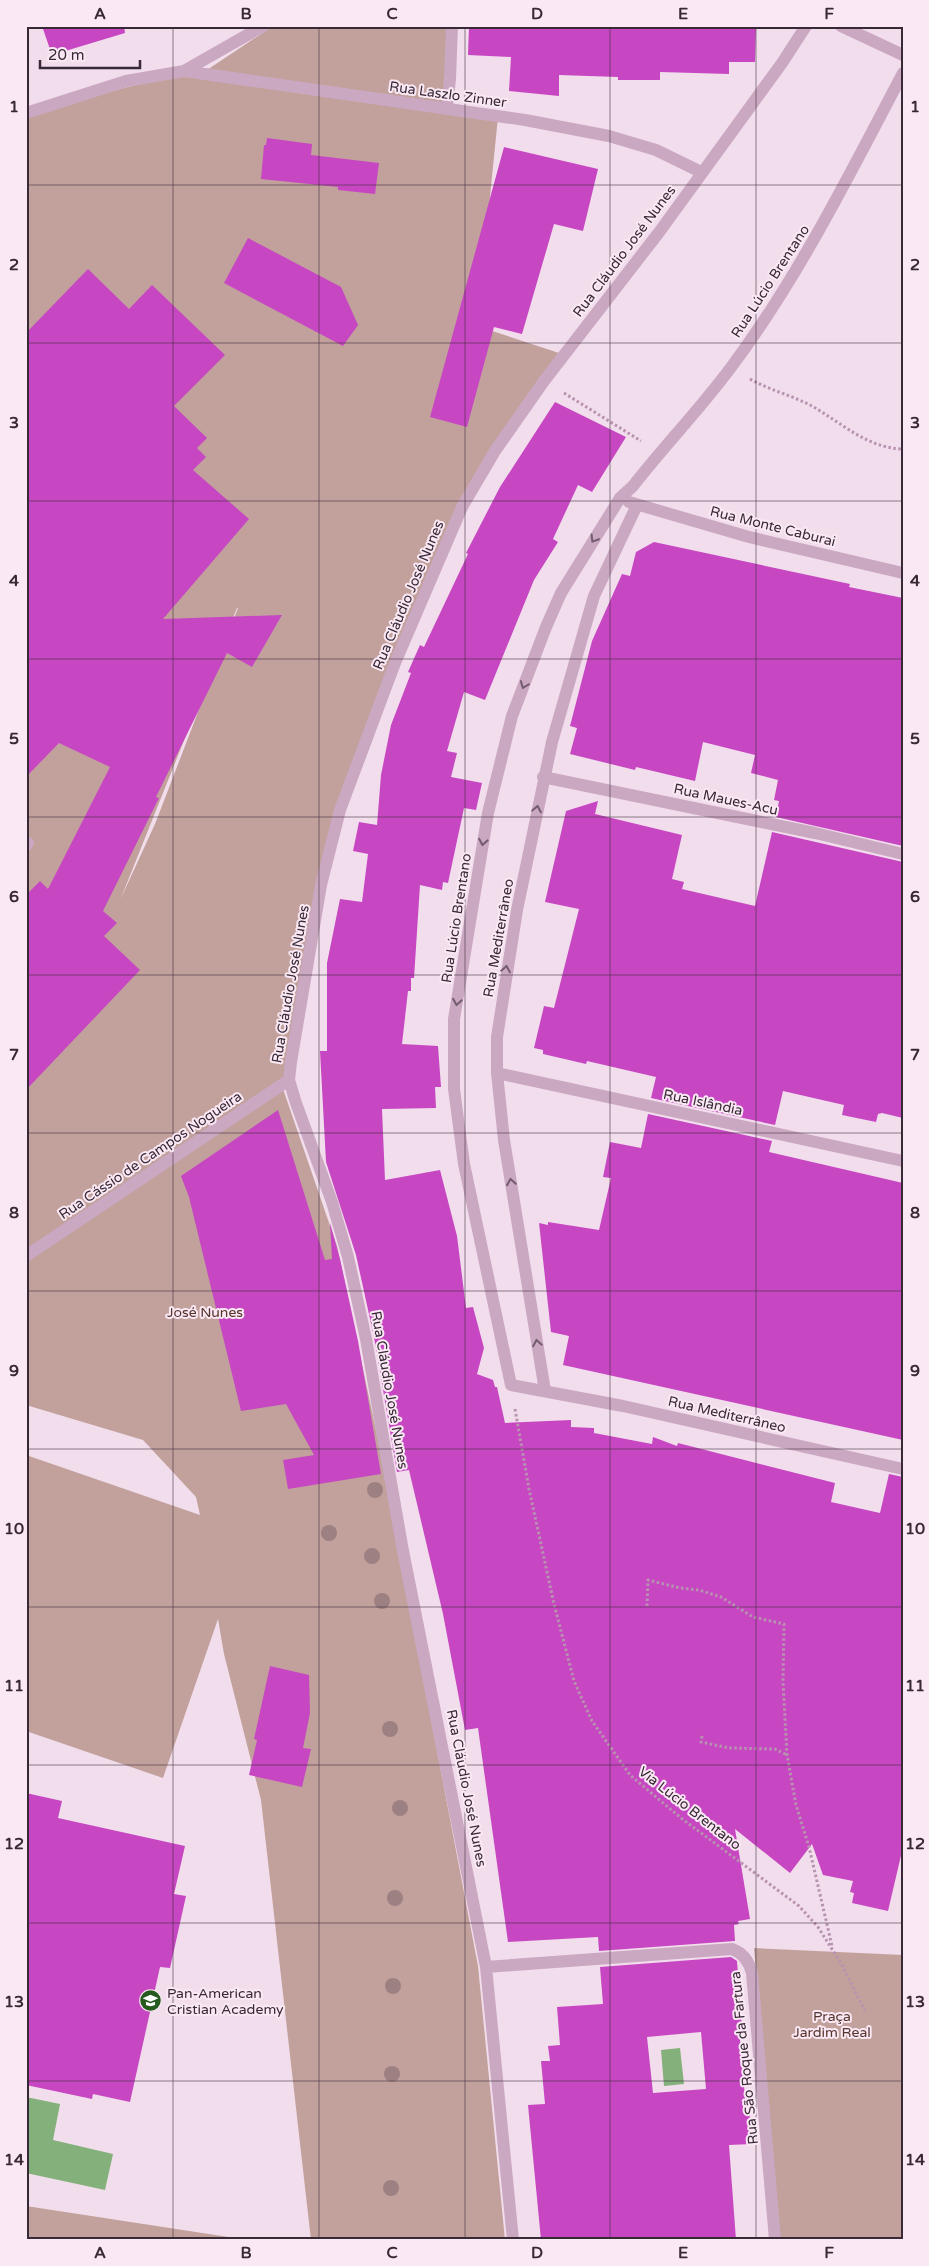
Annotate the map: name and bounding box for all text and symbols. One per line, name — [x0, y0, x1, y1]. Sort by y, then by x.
text: A — [94, 4, 106, 24]
text: B — [240, 4, 252, 24]
text: C — [386, 4, 398, 24]
text: D — [531, 4, 543, 24]
text: E — [678, 4, 688, 24]
text: F — [824, 4, 834, 24]
scale bar — [40, 38, 140, 70]
text: 20 m — [48, 46, 85, 64]
street label: Rua Laszlo Zinner — [388, 78, 508, 111]
text: 1 — [9, 97, 19, 117]
text: 1 — [910, 97, 920, 117]
street label: Rua Cláudio José Nunes — [569, 182, 680, 320]
street label: Rua Lúcio Brentano — [728, 222, 813, 341]
text: 2 — [9, 255, 19, 275]
text: 2 — [910, 255, 920, 275]
text: 3 — [9, 413, 19, 433]
text: 3 — [910, 413, 920, 433]
street label: Rua Monte Caburai — [708, 503, 837, 550]
street label: Rua Cláudio José Nunes — [369, 518, 448, 672]
one-way arrow — [591, 534, 600, 543]
text: 4 — [9, 571, 19, 591]
text: 4 — [910, 571, 920, 591]
one-way arrow — [520, 680, 530, 689]
text: 5 — [9, 729, 19, 749]
text: 5 — [910, 729, 920, 749]
street label: Rua Maues-Acu — [672, 780, 780, 819]
one-way arrow — [531, 805, 541, 814]
one-way arrow — [479, 838, 489, 847]
street label: Rua Lúcio Brentano — [438, 852, 475, 984]
street label: Rua Mediterrâneo — [480, 877, 517, 999]
text: 6 — [9, 887, 19, 907]
text: 6 — [910, 887, 920, 907]
street label: Rua Cláudio José Nunes — [268, 904, 313, 1064]
one-way arrow — [501, 964, 511, 973]
one-way arrow — [452, 999, 463, 1007]
text: 7 — [9, 1045, 19, 1065]
text: 7 — [910, 1045, 920, 1065]
street label: Rua Islândia — [662, 1086, 744, 1119]
street label: Rua Cássio de Campos Nogueira — [56, 1088, 245, 1223]
one-way arrow — [506, 1178, 517, 1186]
text: 8 — [9, 1203, 19, 1223]
text: 8 — [910, 1203, 920, 1223]
park label: José Nunes — [167, 1304, 243, 1321]
street label: Rua Cláudio José Nunes — [367, 1310, 412, 1471]
one-way arrow — [532, 1338, 543, 1346]
text: 9 — [9, 1361, 19, 1381]
text: 9 — [910, 1361, 920, 1381]
street label: Rua Mediterrâneo — [666, 1393, 787, 1436]
text: 10 — [4, 1519, 24, 1539]
text: 10 — [905, 1519, 925, 1539]
text: 11 — [4, 1676, 24, 1696]
text: 11 — [905, 1676, 925, 1696]
street label: Rua Cláudio José Nunes — [443, 1708, 490, 1869]
street label: Via Lúcio Brentano — [635, 1763, 744, 1854]
text: 12 — [4, 1834, 24, 1854]
text: 12 — [905, 1834, 925, 1854]
street label: Rua São Roque da Fartura — [727, 1970, 762, 2145]
place label: Pan-American Cristian Academy — [167, 1985, 284, 2018]
school or university icon: Pan-American Cristian Academy — [139, 1989, 163, 2013]
text: 13 — [4, 1992, 24, 2012]
text: 13 — [905, 1992, 925, 2012]
park label: Praça Jardim Real — [793, 2008, 871, 2041]
text: 14 — [4, 2150, 24, 2170]
text: 14 — [905, 2150, 925, 2170]
text: A — [94, 2243, 106, 2263]
text: B — [240, 2243, 252, 2263]
text: C — [386, 2243, 398, 2263]
text: D — [531, 2243, 543, 2263]
text: E — [678, 2243, 688, 2263]
text: F — [824, 2243, 834, 2263]

